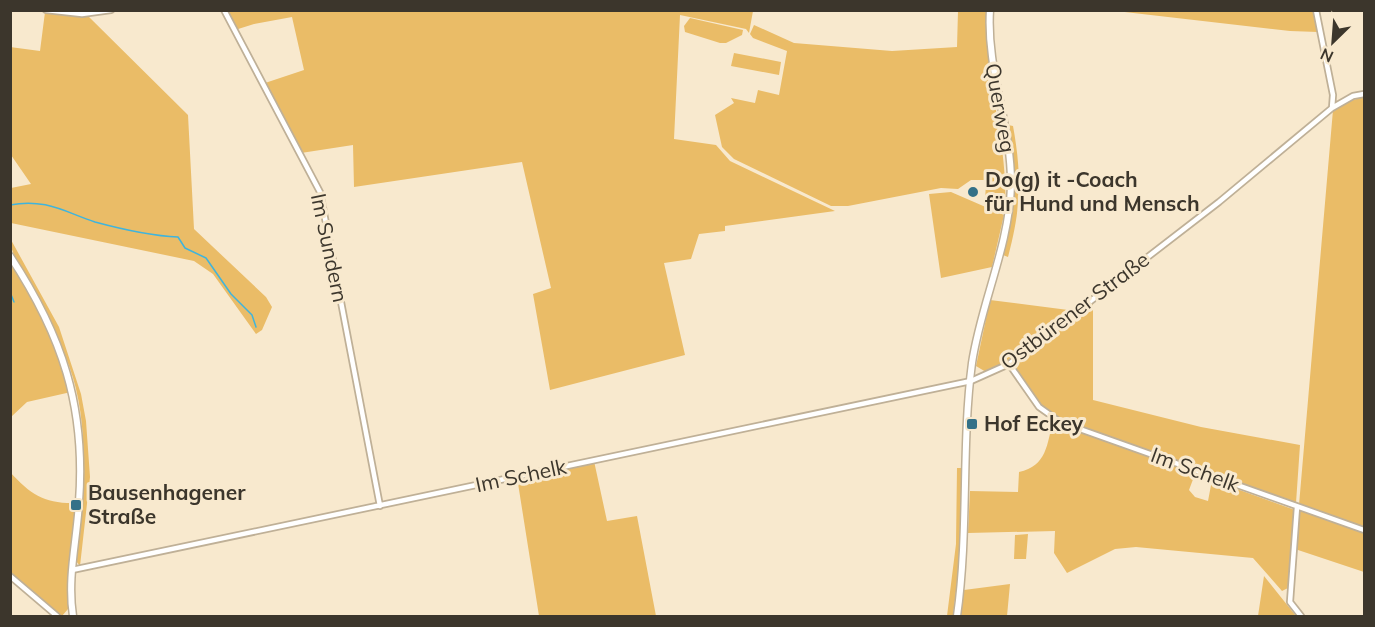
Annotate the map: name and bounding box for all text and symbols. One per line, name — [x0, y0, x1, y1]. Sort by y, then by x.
north arrow — [1303, 12, 1363, 72]
text: N — [1317, 44, 1336, 67]
street label: Querweg — [980, 61, 1022, 154]
place label: Do(g) it -Coach für Hund und Mensch — [985, 166, 1200, 216]
marker: Do(g) it -Coach für Hund und Mensch — [966, 185, 980, 199]
street label: Im Sundern — [306, 191, 354, 305]
street label: Ostbürener Straße — [995, 246, 1154, 375]
place label: Hof Eckey — [984, 410, 1084, 436]
marker: Hof Eckey — [965, 417, 979, 431]
street label: Im Schelk — [1147, 441, 1243, 497]
street label: Im Schelk — [473, 453, 569, 497]
place label: Bausenhagener Straße — [88, 479, 246, 529]
marker: Bausenhagener Straße — [69, 498, 83, 512]

